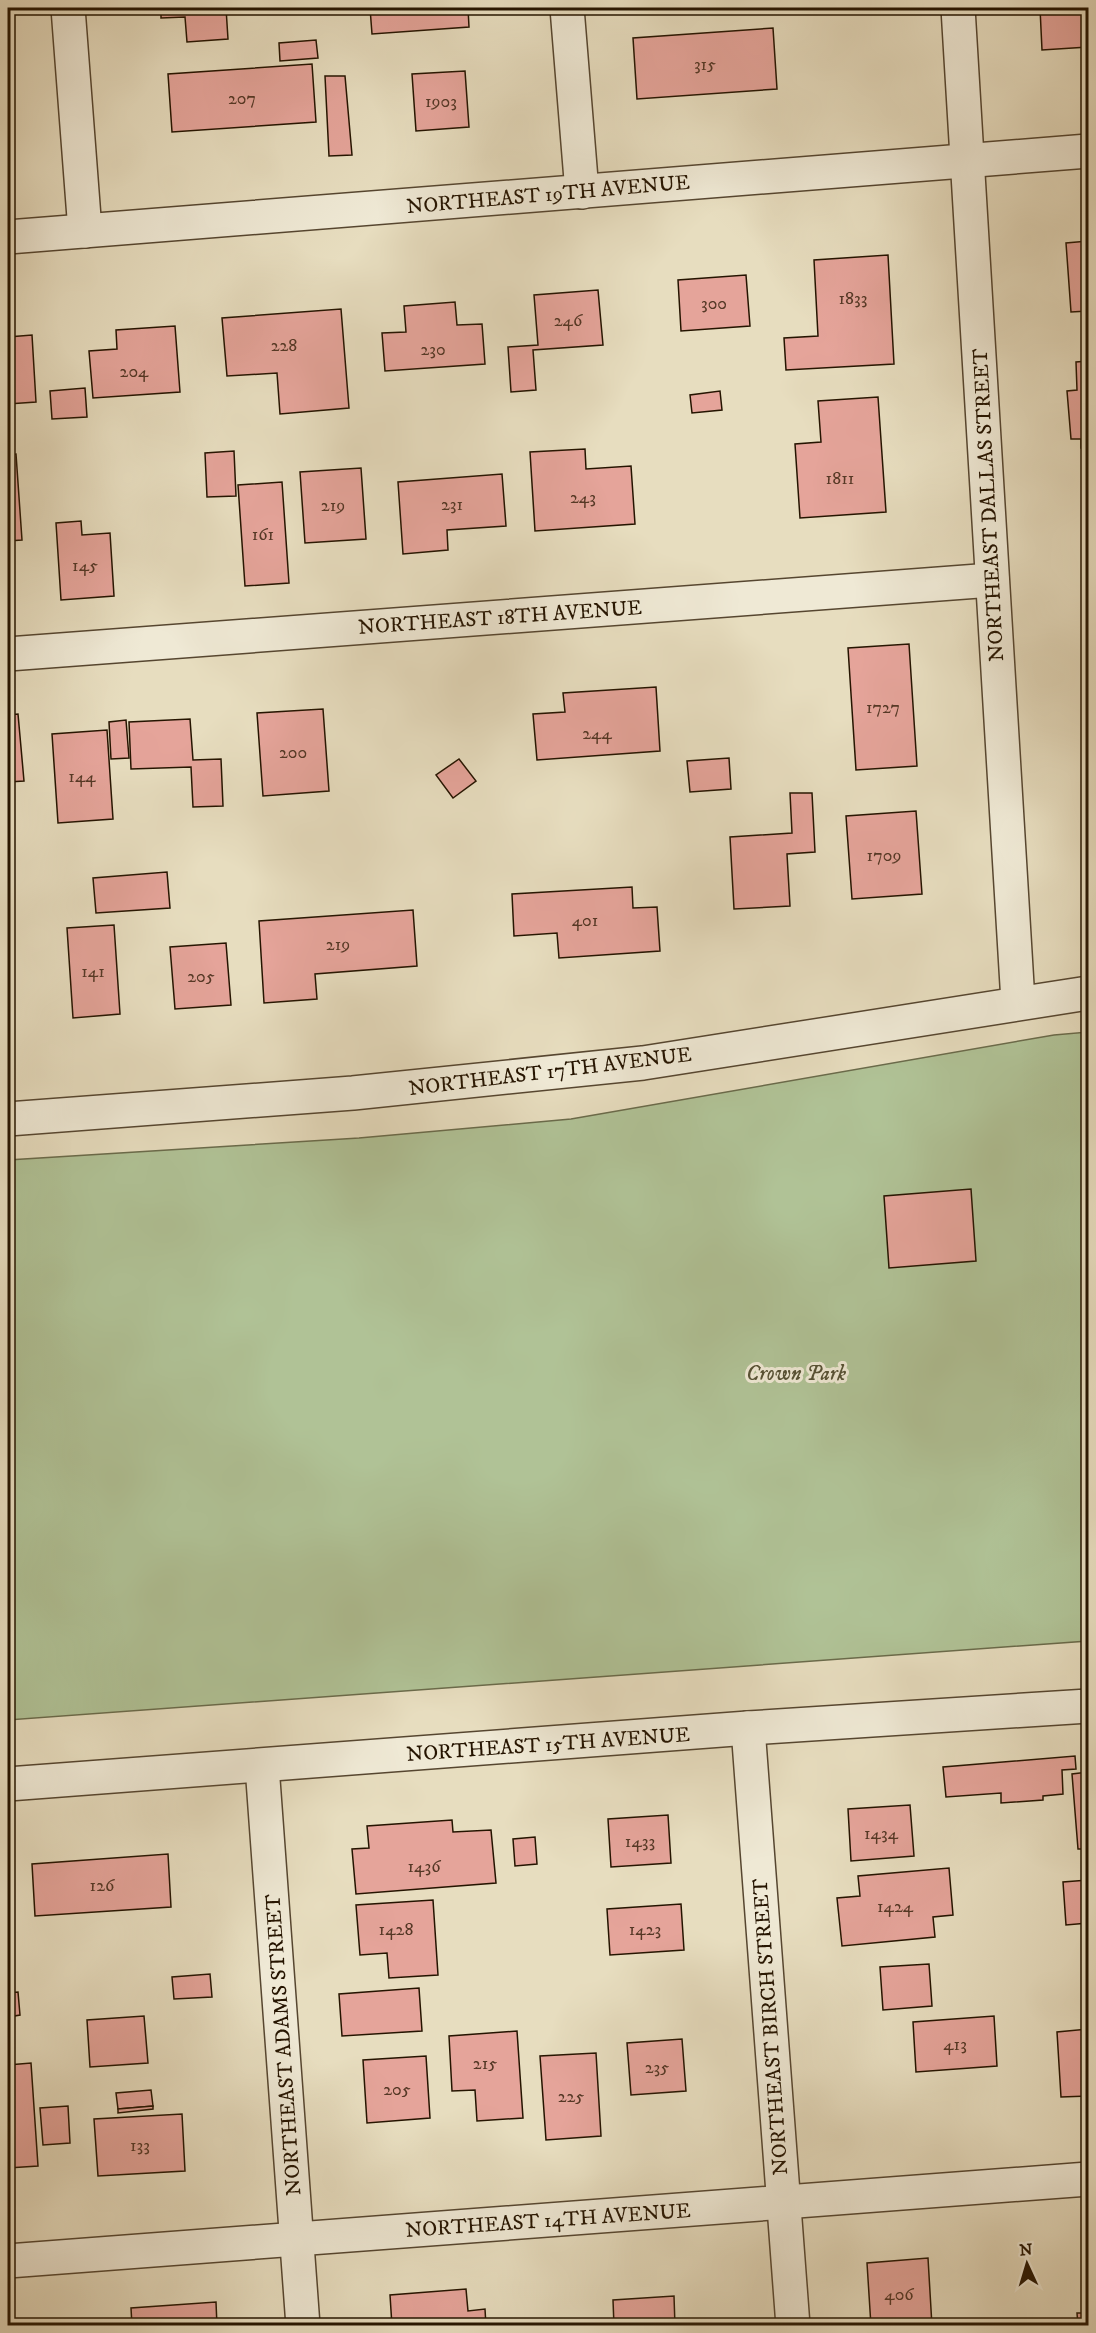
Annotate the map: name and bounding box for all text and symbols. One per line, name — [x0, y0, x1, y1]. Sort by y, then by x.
house number: 315 — [694, 54, 716, 76]
house number: 207 — [228, 88, 256, 110]
house number: 1903 — [425, 91, 457, 113]
street label: NORTHEAST 19TH AVENUE — [405, 170, 691, 220]
house number: 1833 — [838, 288, 868, 310]
house number: 300 — [701, 293, 727, 315]
house number: 246 — [554, 310, 583, 332]
house number: 228 — [271, 335, 297, 357]
house number: 230 — [420, 339, 446, 361]
street label: NORTHEAST DALLAS STREET — [968, 348, 1010, 662]
house number: 204 — [120, 361, 149, 383]
house number: 1811 — [826, 468, 854, 490]
house number: 243 — [570, 487, 596, 509]
house number: 231 — [441, 494, 463, 516]
house number: 219 — [321, 495, 345, 517]
house number: 161 — [252, 524, 274, 546]
house number: 145 — [72, 555, 98, 577]
street label: NORTHEAST 18TH AVENUE — [357, 595, 643, 641]
house number: 1727 — [866, 697, 900, 719]
house number: 244 — [582, 723, 612, 745]
house number: 200 — [279, 742, 307, 764]
house number: 144 — [68, 766, 96, 788]
house number: 1709 — [867, 845, 901, 867]
house number: 401 — [572, 910, 598, 932]
house number: 219 — [326, 934, 350, 956]
house number: 141 — [81, 961, 105, 983]
house number: 205 — [187, 966, 215, 988]
street label: NORTHEAST 17TH AVENUE — [407, 1042, 693, 1102]
park label: Crown Park — [746, 1361, 846, 1387]
street label: NORTHEAST 15TH AVENUE — [405, 1722, 691, 1768]
house number: 1434 — [864, 1823, 899, 1845]
house number: 1433 — [625, 1831, 655, 1853]
house number: 1436 — [407, 1856, 441, 1878]
house number: 126 — [90, 1875, 115, 1897]
street label: NORTHEAST BIRCH STREET — [748, 1878, 794, 2176]
street label: NORTHEAST ADAMS STREET — [260, 1893, 308, 2197]
house number: 1424 — [877, 1896, 914, 1918]
house number: 1428 — [379, 1919, 413, 1941]
house number: 1423 — [629, 1919, 661, 1941]
house number: 413 — [943, 2034, 967, 2056]
house number: 215 — [473, 2053, 497, 2075]
house number: 235 — [645, 2057, 669, 2079]
house number: 205 — [383, 2079, 411, 2101]
house number: 225 — [558, 2086, 584, 2108]
house number: 133 — [130, 2135, 150, 2157]
street label: NORTHEAST 14TH AVENUE — [405, 2198, 692, 2244]
north arrow — [997, 2234, 1057, 2294]
text: N — [1019, 2240, 1033, 2260]
house number: 406 — [884, 2284, 914, 2306]

